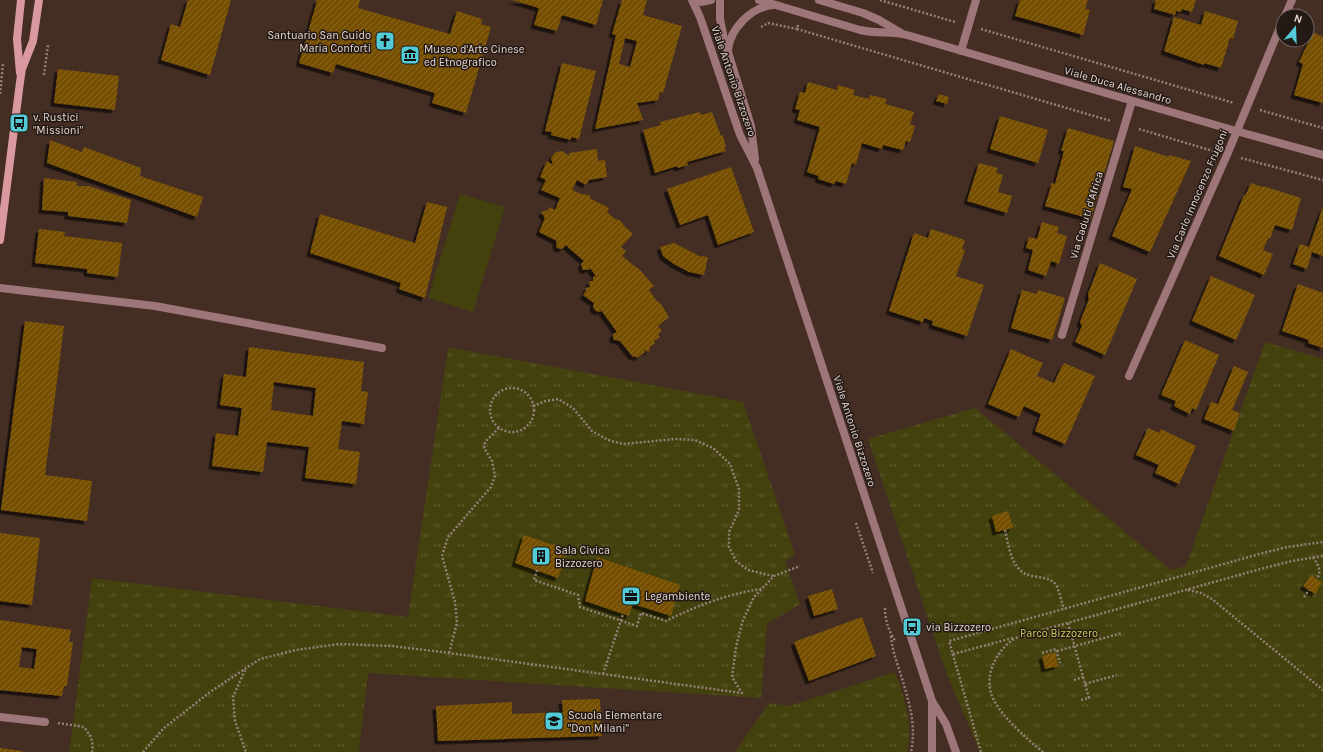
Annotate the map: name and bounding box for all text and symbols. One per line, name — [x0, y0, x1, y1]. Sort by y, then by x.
north arrow — [1275, 8, 1315, 48]
text: N — [1292, 12, 1304, 26]
street label: Viale Antonio Bizzozero — [709, 24, 759, 138]
place label: Santuario San Guido Maria Conforti — [267, 29, 371, 55]
church icon: Santuario San Guido Maria Conforti — [374, 30, 396, 52]
place label: Museo d'Arte Cinese ed Etnografico — [424, 43, 525, 69]
museum icon: Museo d'Arte Cinese ed Etnografico — [399, 44, 421, 66]
street label: Viale Duca Alessandro — [1063, 64, 1173, 107]
place label: v. Rustici "Missioni" — [33, 111, 84, 137]
bus stop icon: v. Rustici "Missioni" — [8, 112, 30, 134]
street label: Via Carlo Innocenzo Frugoni — [1164, 128, 1231, 261]
street label: Via Caduti d'Africa — [1067, 170, 1106, 261]
street label: Viale Antonio Bizzozero — [830, 374, 879, 488]
place label: Sala Civica Bizzozero — [555, 544, 610, 570]
building icon: Sala Civica Bizzozero — [530, 545, 552, 567]
office icon: Legambiente — [620, 585, 642, 607]
place label: Legambiente — [645, 590, 711, 603]
bus stop icon: via Bizzozero — [901, 616, 923, 638]
place label: via Bizzozero — [926, 621, 991, 634]
park label: Parco Bizzozero — [1020, 627, 1098, 640]
place label: Scuola Elementare "Don Milani" — [568, 709, 662, 735]
school or university icon: Scuola Elementare "Don Milani" — [543, 710, 565, 732]

